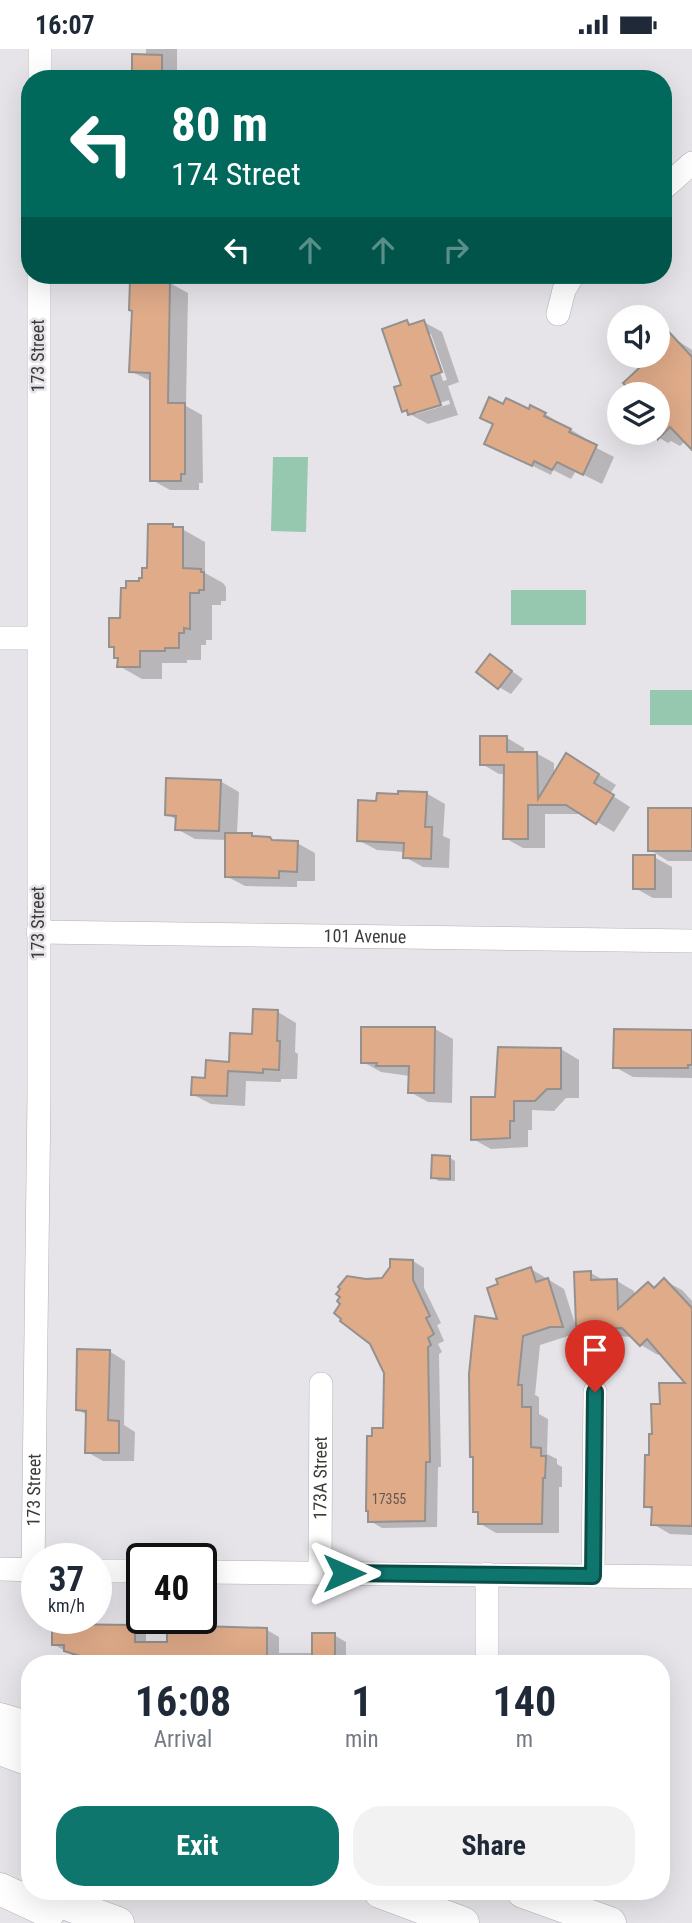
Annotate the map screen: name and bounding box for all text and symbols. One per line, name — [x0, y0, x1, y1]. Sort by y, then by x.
text: 16:07 — [35, 10, 95, 40]
text: 80 m — [171, 96, 268, 153]
icon: left — [56, 98, 147, 189]
text: 174 Street — [171, 155, 301, 193]
icon: left — [218, 231, 256, 269]
icon: ahead — [291, 231, 329, 269]
icon: ahead — [364, 231, 402, 269]
icon: right — [437, 231, 475, 269]
map controls — [607, 305, 670, 445]
button: sound — [607, 305, 670, 368]
street label: 173 Street — [27, 320, 48, 392]
button: layers — [607, 382, 670, 445]
street label: 173 Street — [27, 887, 48, 959]
street label: 101 Avenue — [324, 925, 406, 947]
pin — [565, 1320, 625, 1392]
icon: arrive — [576, 1331, 614, 1369]
street label: 173A Street — [309, 1436, 331, 1520]
street label: 173 Street — [23, 1453, 44, 1527]
house number: 17355 — [372, 1491, 406, 1507]
position arrow — [307, 1536, 381, 1610]
speed limit sign: 40 — [126, 1543, 217, 1634]
text: 37 — [49, 1559, 84, 1600]
text: km/h — [48, 1595, 85, 1616]
text: 16:08 — [135, 1677, 231, 1726]
text: 1 — [351, 1677, 372, 1726]
text: 140 — [492, 1677, 556, 1726]
text: Arrival — [154, 1726, 212, 1753]
text: min — [345, 1726, 379, 1753]
text: m — [516, 1726, 533, 1753]
button: Exit — [56, 1806, 339, 1886]
button: Share — [353, 1806, 635, 1886]

